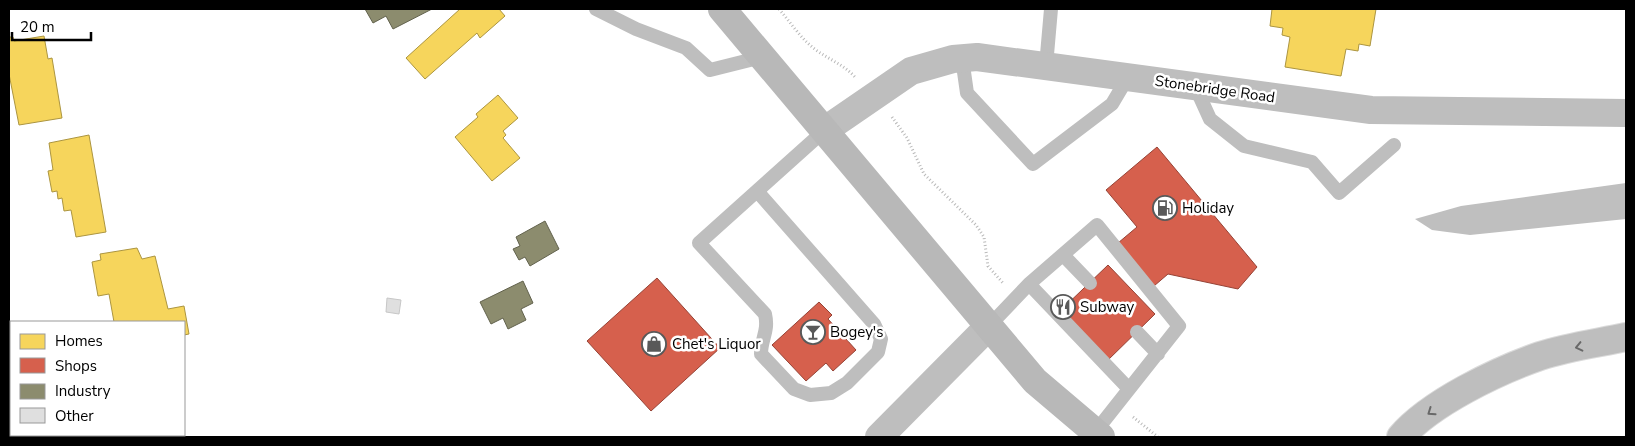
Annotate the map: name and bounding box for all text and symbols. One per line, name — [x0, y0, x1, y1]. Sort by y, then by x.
scale bar — [12, 10, 91, 42]
text: 20 m — [20, 17, 55, 37]
street label: Stonebridge Road — [1154, 71, 1276, 107]
fuel station icon: Holiday — [1152, 195, 1178, 221]
place label: Holiday — [1182, 198, 1234, 218]
restaurant icon: Subway — [1050, 294, 1076, 320]
place label: Subway — [1080, 297, 1135, 317]
bar icon: Bogey's — [800, 319, 826, 345]
legend — [10, 321, 185, 436]
place label: Bogey's — [830, 322, 883, 342]
text: Homes — [55, 331, 103, 351]
shop icon: Chet's Liquor — [641, 331, 667, 357]
place label: Chet's Liquor — [672, 334, 761, 354]
one-way arrow — [1574, 341, 1583, 352]
text: Shops — [55, 356, 97, 376]
text: Industry — [55, 381, 111, 401]
text: Other — [55, 406, 94, 426]
one-way arrow — [1427, 406, 1437, 415]

